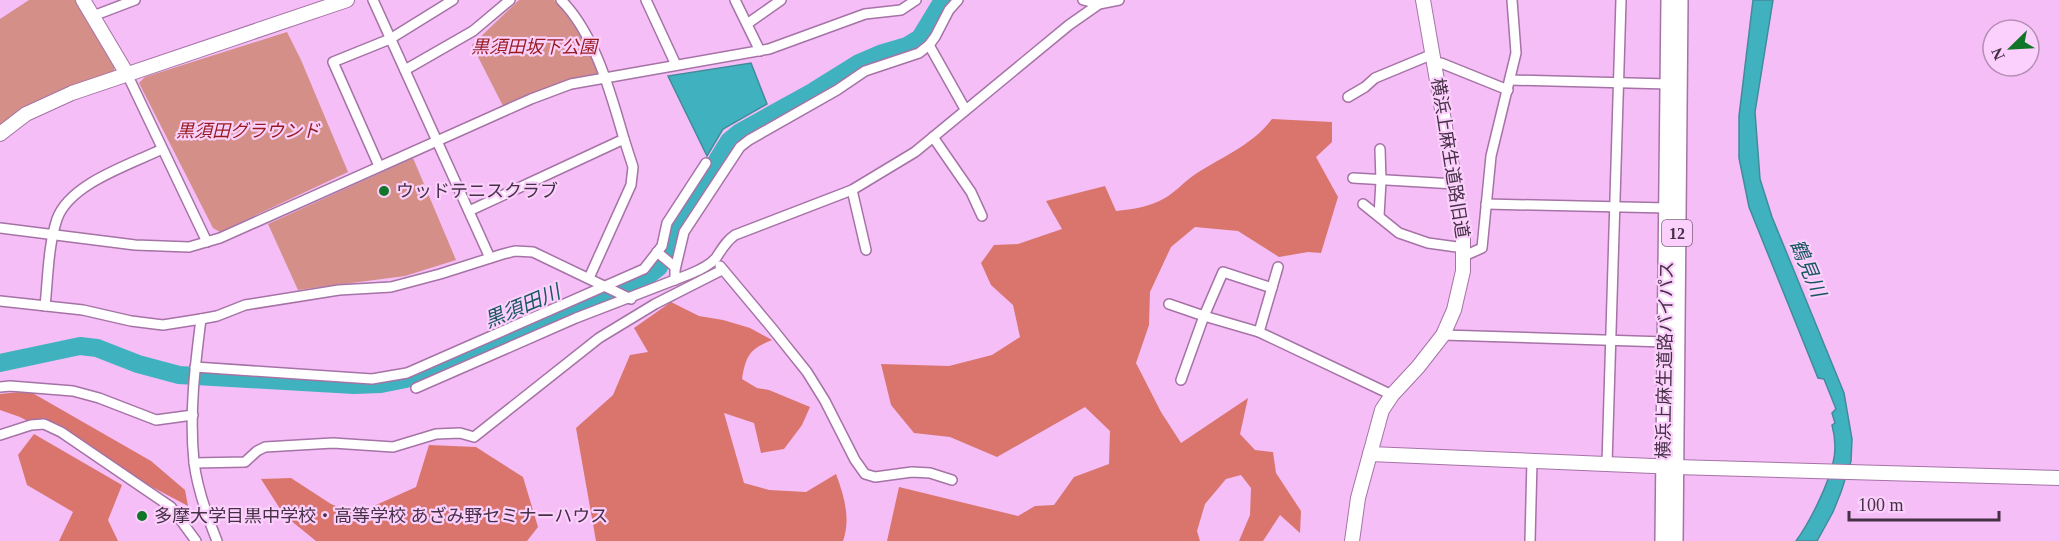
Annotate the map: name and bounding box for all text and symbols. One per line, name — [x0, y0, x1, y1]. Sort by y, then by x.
north arrow — [1981, 18, 2041, 78]
park label: 黒須田坂下公園 — [471, 37, 600, 57]
text: N — [1987, 45, 2008, 63]
street label: 横浜上麻生道路旧道 — [1427, 76, 1473, 240]
park label: 黒須田グラウンド — [176, 121, 321, 141]
place label: ウッドテニスクラブ — [396, 181, 558, 201]
marker: ウッドテニスクラブ — [377, 184, 391, 198]
road number: 12 — [1662, 220, 1692, 246]
water label: 鶴見川 — [1786, 236, 1831, 302]
street label: 横浜上麻生道路バイパス — [1653, 261, 1677, 459]
water label: 黒須田川 — [481, 279, 565, 332]
scale bar — [1849, 484, 1999, 522]
text: 100 m — [1858, 495, 1904, 515]
place label: 多摩大学目黒中学校・高等学校 あざみ野セミナーハウス — [154, 506, 608, 526]
marker: 多摩大学目黒中学校・高等学校 あざみ野セミナーハウス — [135, 509, 149, 523]

